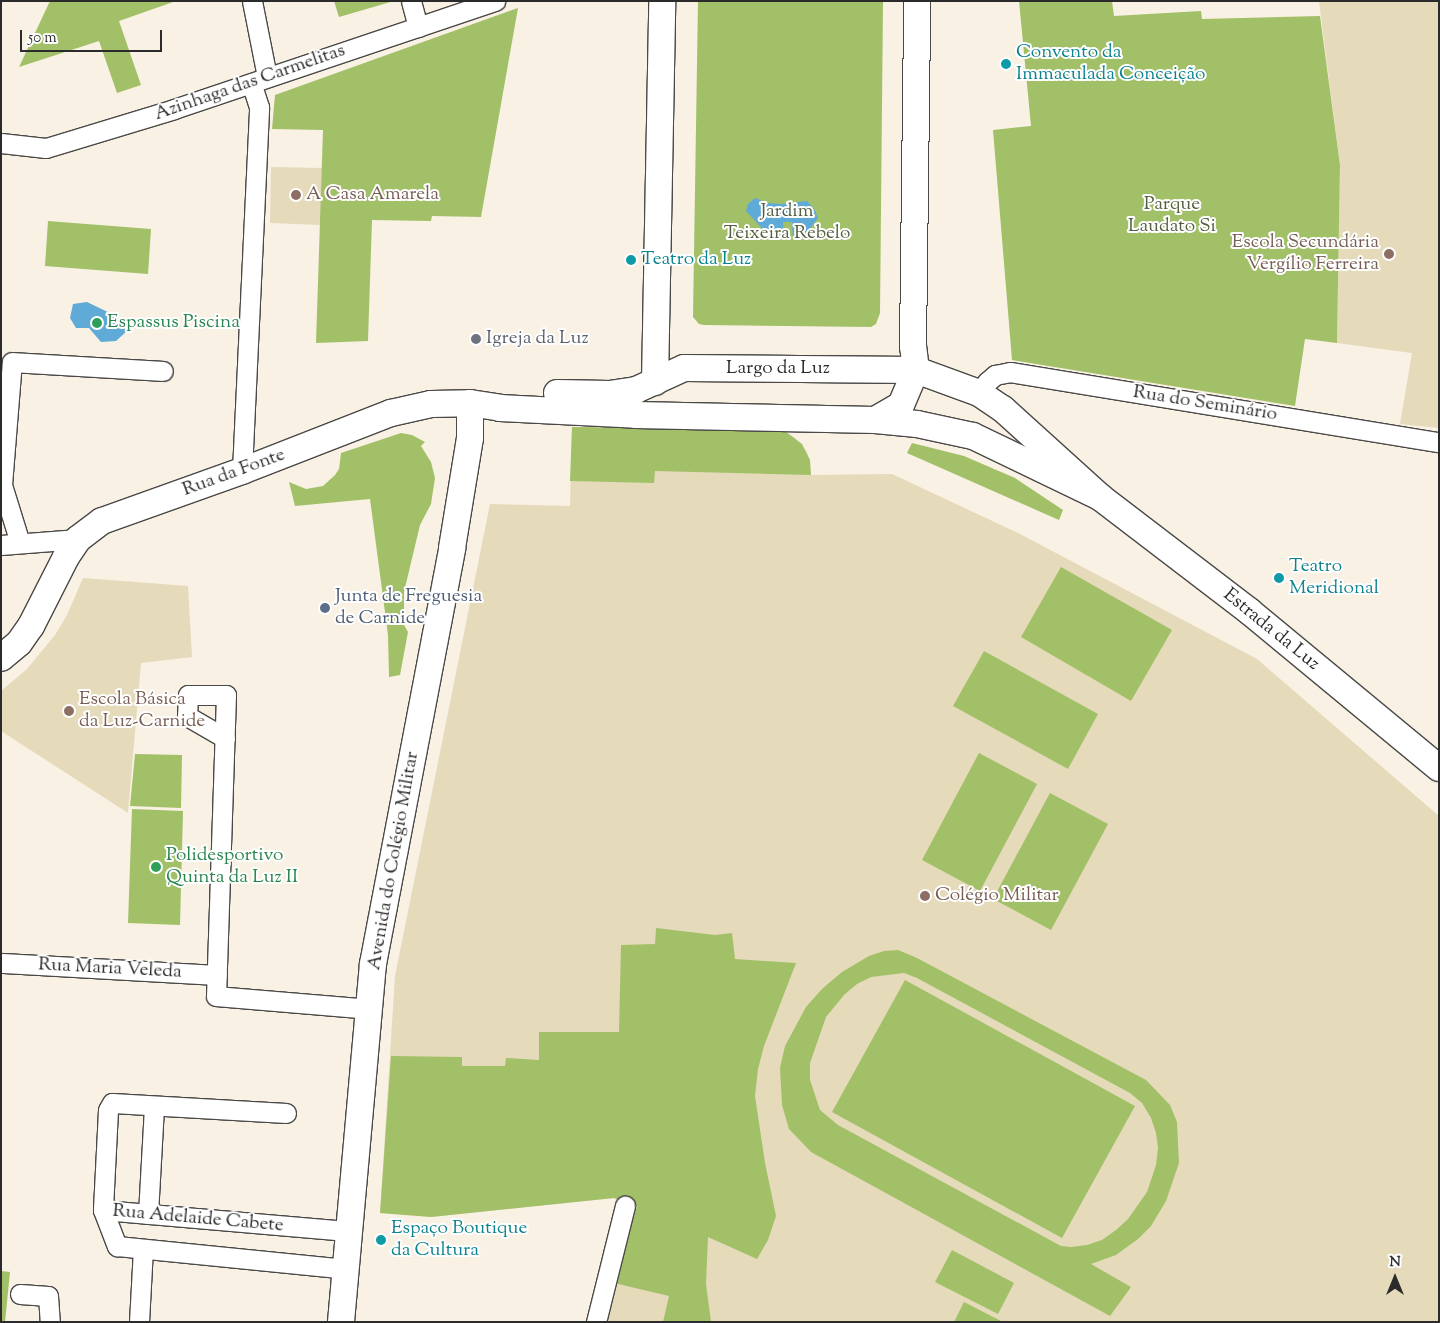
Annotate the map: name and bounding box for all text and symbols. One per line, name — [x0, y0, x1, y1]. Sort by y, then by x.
scale bar — [22, 20, 165, 52]
text: 50 m — [28, 28, 57, 49]
street label: Azinhaga das Carmelitas — [152, 40, 348, 126]
place label: Convento da Immaculada Conceição — [1016, 42, 1205, 86]
marker: Convento da Immaculada Conceição — [1000, 58, 1012, 70]
place label: A Casa Amarela — [306, 184, 439, 206]
marker: A Casa Amarela — [290, 189, 302, 201]
park label: Parque Laudato Si — [1128, 194, 1216, 238]
park label: Jardim Teixeira Rebelo — [724, 201, 850, 245]
place label: Escola Secundária Vergílio Ferreira — [1232, 232, 1379, 276]
marker: Escola Secundária Vergílio Ferreira — [1383, 248, 1395, 260]
place label: Teatro da Luz — [641, 249, 751, 271]
marker: Teatro da Luz — [625, 254, 637, 266]
place label: Espassus Piscina — [107, 312, 240, 334]
marker: Espassus Piscina — [91, 317, 103, 329]
place label: Igreja da Luz — [486, 328, 589, 350]
marker: Igreja da Luz — [470, 333, 482, 345]
street label: Largo da Luz — [726, 358, 830, 380]
street label: Rua do Seminário — [1131, 381, 1279, 427]
street label: Rua da Fonte — [180, 444, 288, 502]
place label: Teatro Meridional — [1289, 556, 1379, 600]
marker: Teatro Meridional — [1273, 572, 1285, 584]
street label: Estrada da Luz — [1218, 584, 1324, 676]
place label: Junta de Freguesia de Carnide — [335, 586, 482, 630]
marker: Junta de Freguesia de Carnide — [319, 602, 331, 614]
place label: Escola Básica da Luz-Carnide — [79, 689, 205, 733]
marker: Escola Básica da Luz-Carnide — [63, 705, 75, 717]
street label: Avenida do Colégio Militar — [364, 750, 424, 972]
place label: Polidesportivo Quinta da Luz II — [166, 845, 298, 889]
marker: Polidesportivo Quinta da Luz II — [150, 861, 162, 873]
place label: Colégio Militar — [935, 885, 1059, 907]
marker: Colégio Militar — [919, 890, 931, 902]
street label: Rua Maria Veleda — [38, 954, 182, 984]
street label: Rua Adelaide Cabete — [112, 1200, 284, 1238]
place label: Espaço Boutique da Cultura — [391, 1218, 527, 1262]
marker: Espaço Boutique da Cultura — [375, 1234, 387, 1246]
north arrow — [1370, 1253, 1420, 1303]
text: N — [1389, 1253, 1401, 1273]

